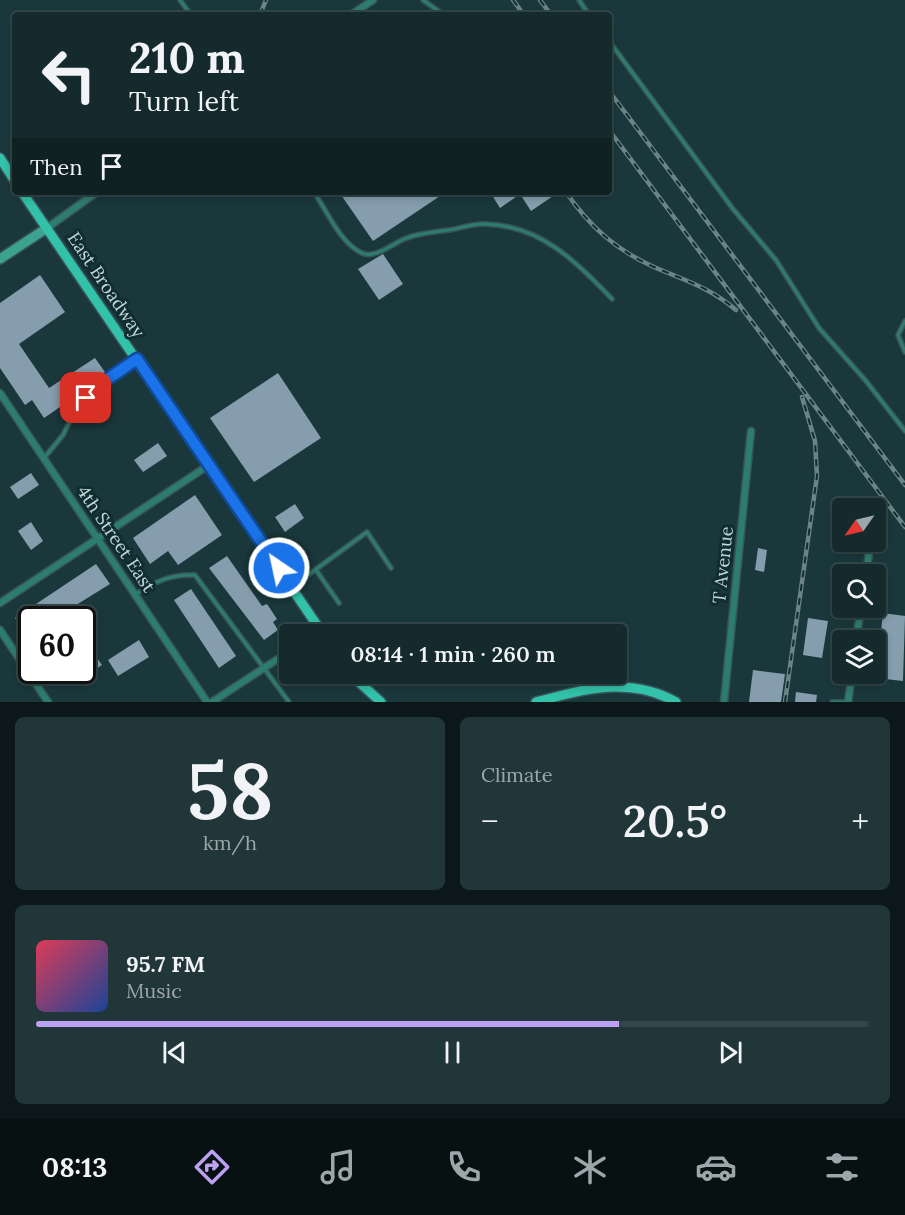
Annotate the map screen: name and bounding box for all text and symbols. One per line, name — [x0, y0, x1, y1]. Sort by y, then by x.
text: 210 m — [129, 31, 245, 85]
icon: left — [30, 36, 108, 114]
text: Turn left — [129, 84, 239, 118]
icon: arrive — [95, 150, 128, 183]
text: Then — [30, 153, 83, 181]
street label: East Broadway — [63, 227, 150, 342]
pin — [60, 372, 111, 423]
icon: arrive — [69, 381, 102, 414]
street label: 4th Street East — [72, 481, 161, 596]
north arrow — [832, 498, 886, 552]
map controls — [832, 498, 886, 684]
street label: T Avenue — [707, 525, 738, 605]
position arrow — [247, 536, 311, 600]
button: search — [832, 564, 886, 618]
speed limit sign: 60 — [18, 606, 96, 684]
button: layers — [832, 630, 886, 684]
text: 08:14 · 1 min · 260 m — [350, 640, 556, 668]
text: 58 — [187, 741, 273, 840]
text: Climate — [481, 762, 553, 787]
text: 20.5° — [623, 792, 727, 849]
text: − — [481, 800, 499, 842]
text: + — [852, 800, 869, 842]
text: km/h — [203, 830, 257, 855]
text: 95.7 FM — [126, 950, 205, 978]
text: Music — [126, 978, 182, 1003]
icon: previous — [158, 1036, 191, 1069]
icon: pause — [436, 1036, 469, 1069]
icon: next — [714, 1036, 747, 1069]
icon: directions — [191, 1146, 233, 1188]
icon: music — [317, 1146, 359, 1188]
icon: phone — [443, 1146, 485, 1188]
icon: climate — [569, 1146, 611, 1188]
icon: car — [695, 1146, 737, 1188]
icon: filters — [821, 1146, 863, 1188]
text: 08:13 — [42, 1150, 107, 1184]

